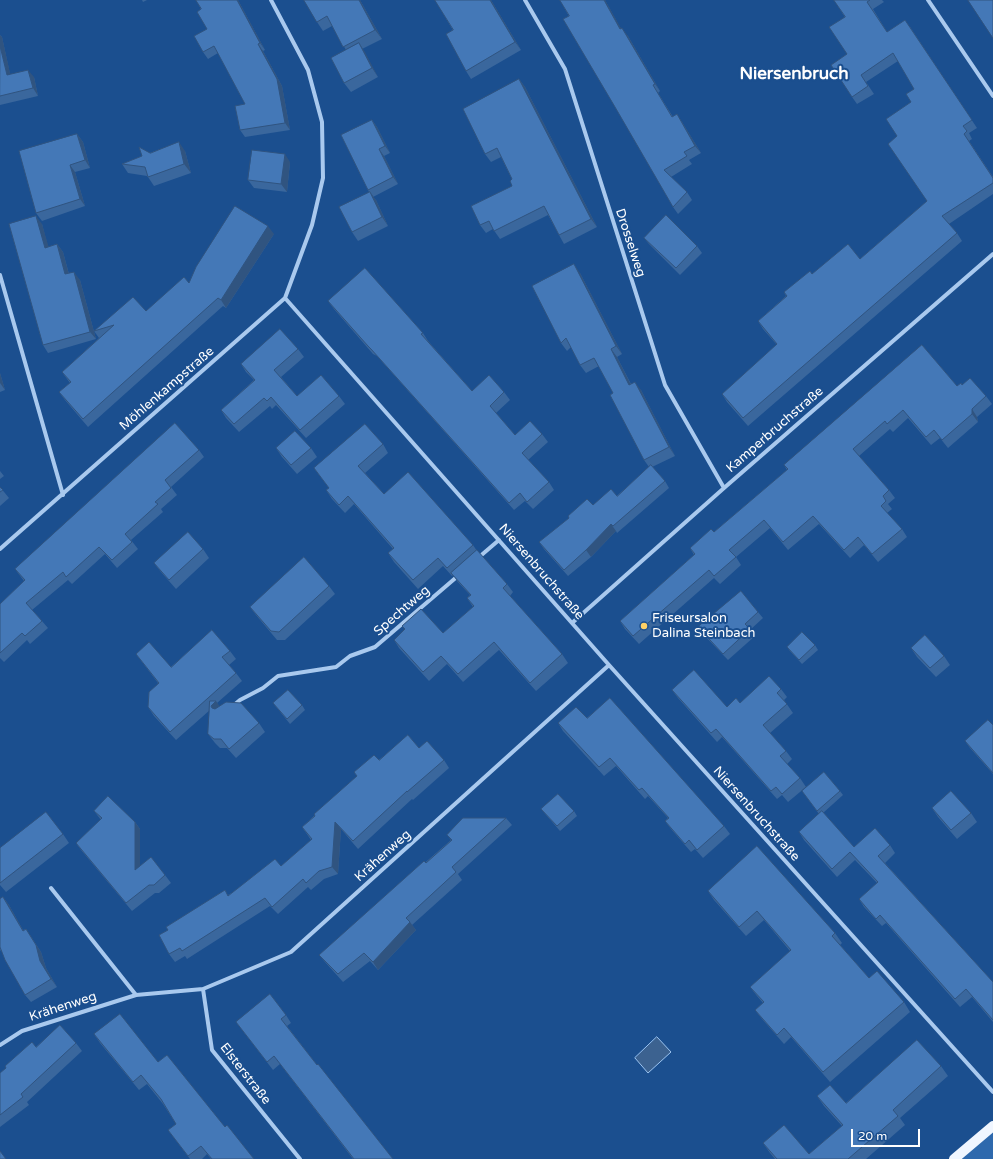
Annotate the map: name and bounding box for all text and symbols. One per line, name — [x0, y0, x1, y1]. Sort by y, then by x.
district label: Niersenbruch — [740, 65, 848, 85]
street label: Drosselweg — [612, 207, 648, 279]
street label: Möhlenkampstraße — [117, 344, 217, 434]
street label: Kamperbruchstraße — [723, 384, 827, 476]
street label: Niersenbruchstraße — [495, 521, 587, 623]
street label: Spechtweg — [371, 583, 433, 639]
place label: Friseursalon Dalina Steinbach — [652, 611, 755, 642]
marker: Friseursalon Dalina Steinbach — [639, 621, 649, 631]
street label: Niersenbruchstraße — [709, 763, 803, 865]
street label: Krähenweg — [352, 827, 414, 885]
street label: Krähenweg — [27, 989, 99, 1025]
street label: Elsterstraße — [216, 1040, 274, 1108]
scale bar — [853, 1121, 922, 1147]
text: 20 m — [858, 1129, 887, 1143]

